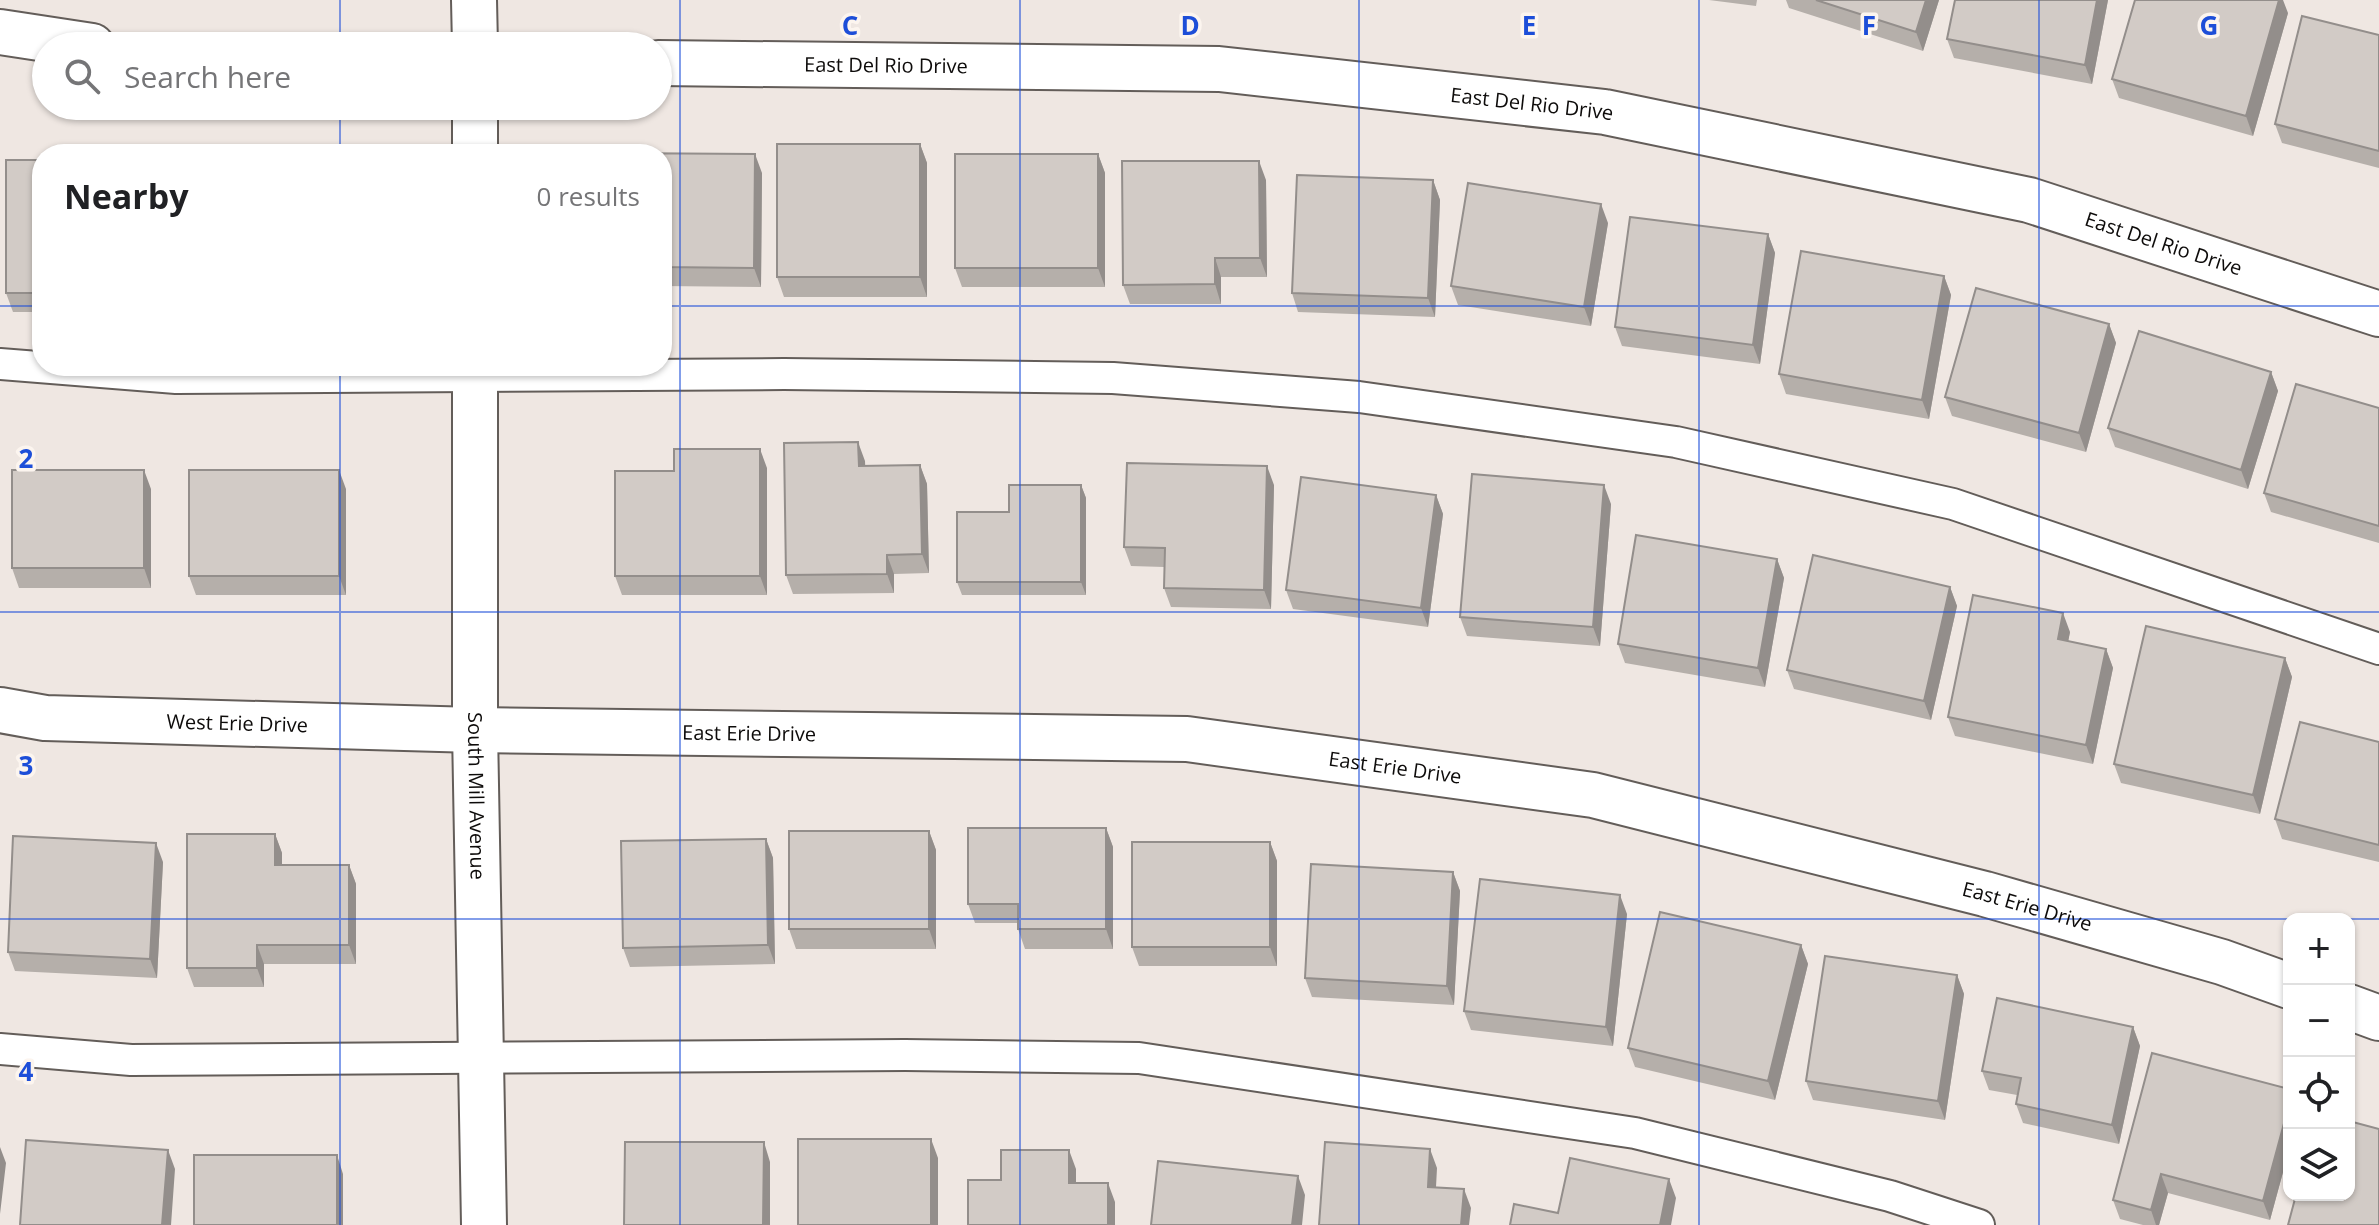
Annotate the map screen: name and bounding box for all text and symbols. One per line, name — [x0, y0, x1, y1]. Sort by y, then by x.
text: C — [842, 7, 858, 43]
text: D — [1180, 7, 1200, 43]
text: E — [1522, 7, 1536, 43]
text: F — [1862, 7, 1876, 43]
text: G — [2200, 7, 2218, 43]
search box — [32, 32, 672, 120]
street label: East Del Rio Drive — [804, 51, 968, 79]
icon: search — [60, 54, 104, 98]
text: Search here — [124, 56, 291, 97]
street label: East Del Rio Drive — [1449, 81, 1616, 126]
text: Nearby — [64, 173, 189, 219]
text: 0 results — [537, 178, 640, 214]
street label: East Del Rio Drive — [2082, 205, 2246, 282]
text: 2 — [19, 440, 34, 476]
street label: West Erie Drive — [166, 707, 308, 738]
street label: South Mill Avenue — [462, 712, 492, 880]
street label: East Erie Drive — [682, 719, 816, 747]
street label: East Erie Drive — [1327, 745, 1463, 790]
text: 3 — [19, 747, 33, 783]
street label: East Erie Drive — [1959, 875, 2095, 937]
map controls — [2283, 913, 2355, 1201]
button: + — [2283, 913, 2355, 985]
button: − — [2283, 985, 2355, 1057]
text: 4 — [19, 1053, 34, 1089]
button: locate — [2283, 1057, 2355, 1129]
button: layers — [2283, 1129, 2355, 1201]

